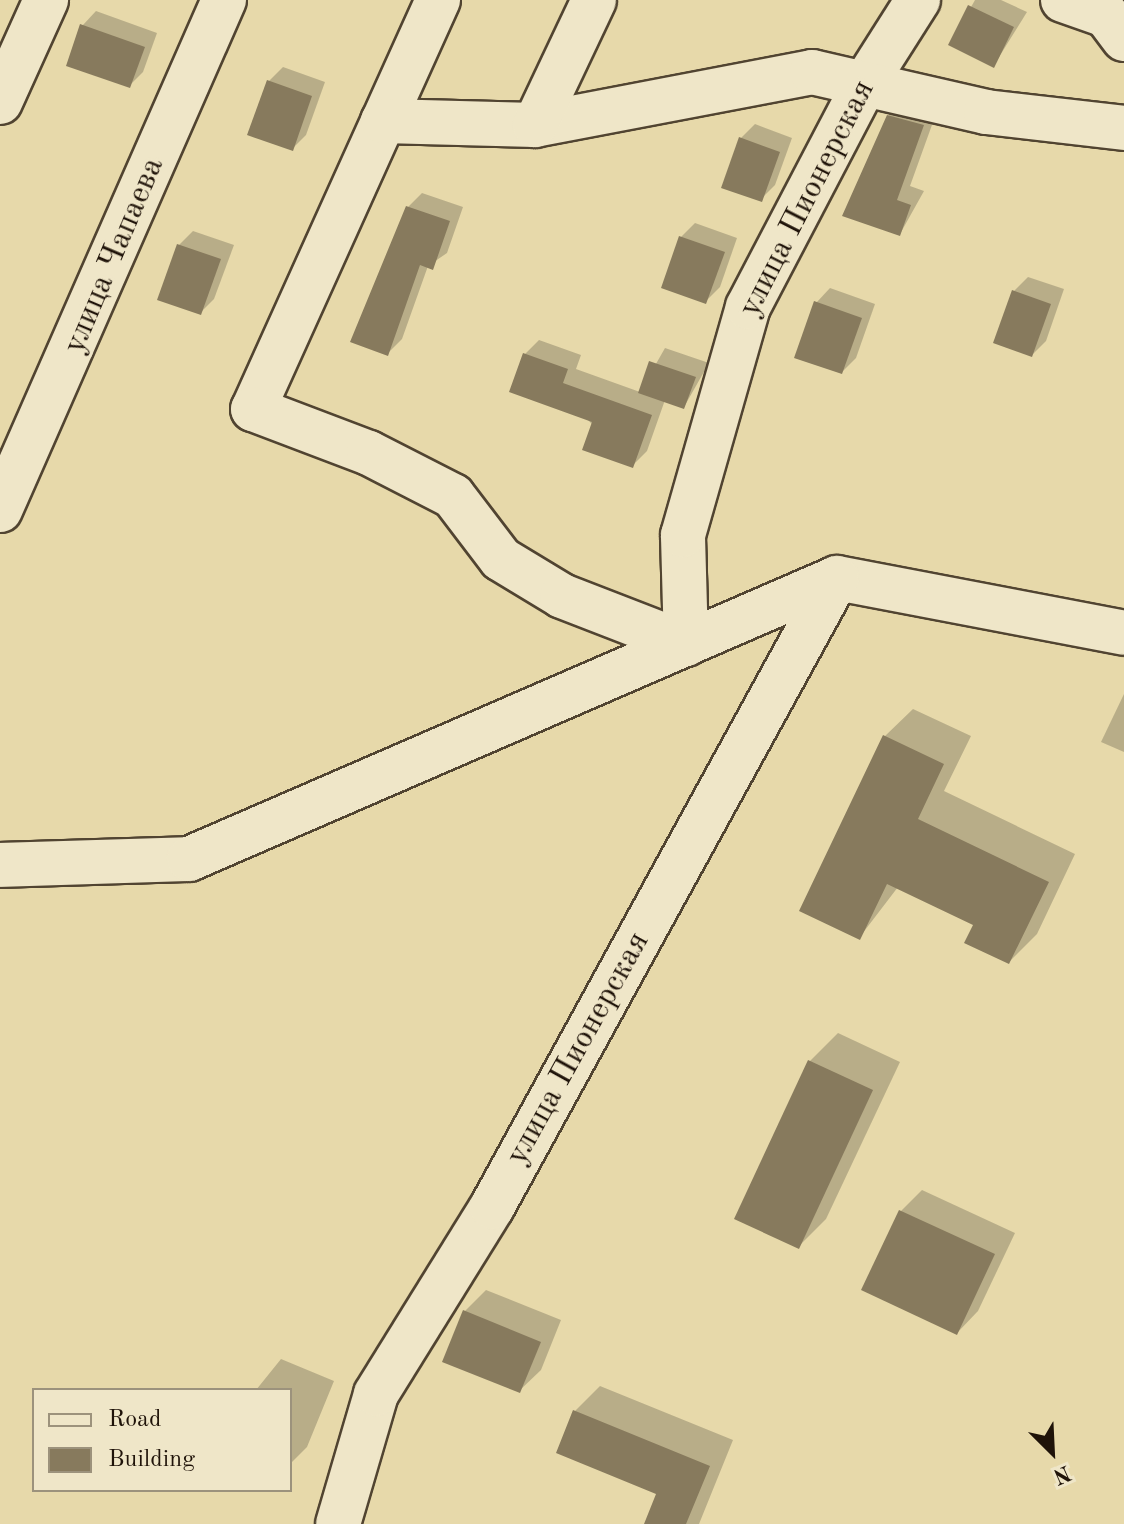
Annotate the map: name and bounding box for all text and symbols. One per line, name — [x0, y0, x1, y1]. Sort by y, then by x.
street label: улица Пионерская — [732, 74, 884, 324]
street label: улица Чапаева — [56, 152, 174, 360]
street label: улица Пионерская — [499, 926, 659, 1172]
legend — [32, 1388, 292, 1492]
text: Road — [108, 1408, 161, 1432]
north arrow — [1012, 1412, 1092, 1492]
text: Building — [108, 1448, 195, 1472]
text: N — [1050, 1460, 1074, 1487]

